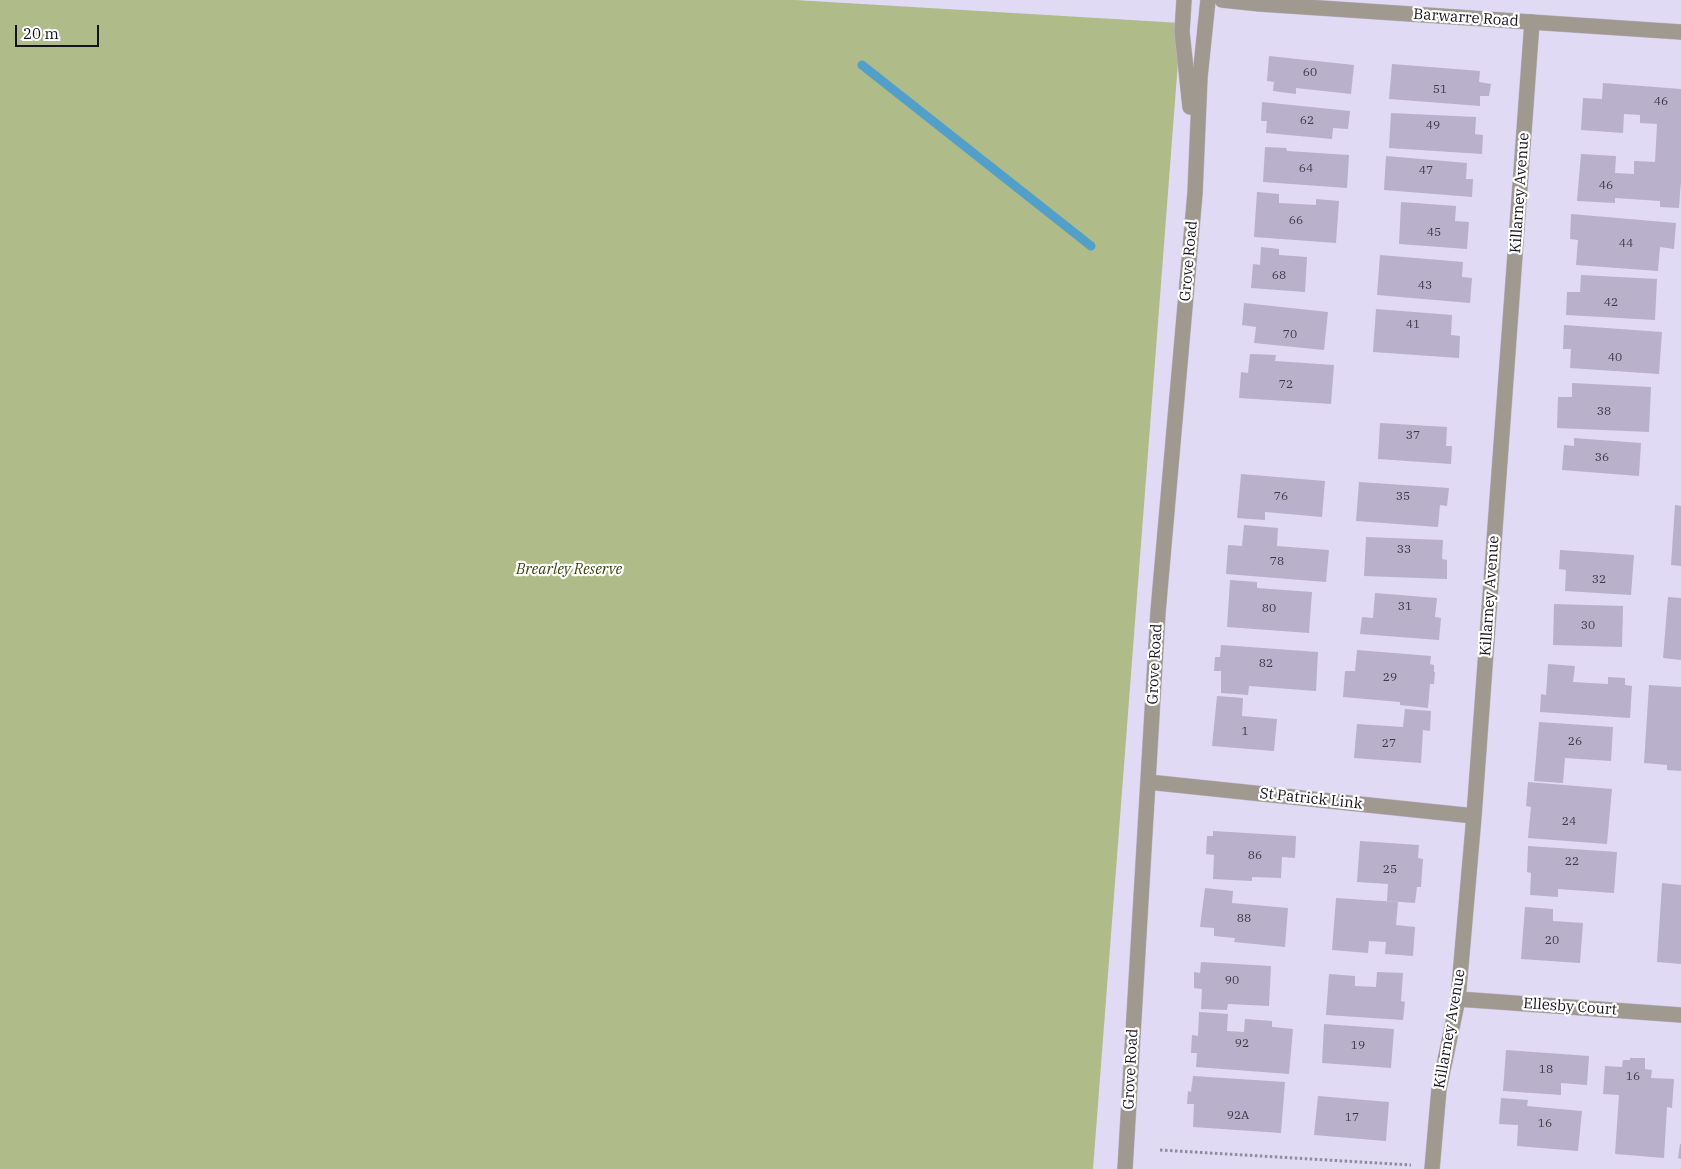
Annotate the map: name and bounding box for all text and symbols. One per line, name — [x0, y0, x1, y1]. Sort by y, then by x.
street label: Barwarre Road — [1413, 5, 1519, 31]
scale bar — [18, 15, 101, 47]
text: 20 m — [23, 24, 59, 43]
house number: 60 — [1303, 66, 1317, 80]
house number: 51 — [1433, 83, 1447, 97]
house number: 46 — [1654, 95, 1668, 109]
house number: 62 — [1300, 114, 1314, 128]
house number: 49 — [1426, 119, 1440, 133]
street label: Killarney Avenue — [1507, 132, 1533, 254]
house number: 64 — [1299, 162, 1313, 176]
house number: 47 — [1419, 164, 1433, 178]
house number: 46 — [1599, 179, 1613, 193]
house number: 66 — [1289, 214, 1303, 228]
street label: Grove Road — [1177, 220, 1201, 302]
house number: 45 — [1427, 226, 1441, 240]
house number: 44 — [1619, 237, 1633, 251]
house number: 68 — [1272, 269, 1286, 283]
house number: 43 — [1418, 279, 1432, 293]
house number: 42 — [1604, 296, 1618, 310]
house number: 41 — [1406, 318, 1420, 332]
house number: 70 — [1283, 328, 1297, 342]
house number: 40 — [1608, 351, 1622, 365]
house number: 72 — [1279, 378, 1293, 392]
house number: 38 — [1597, 405, 1611, 419]
house number: 37 — [1406, 429, 1420, 443]
house number: 36 — [1595, 451, 1609, 465]
house number: 76 — [1274, 490, 1288, 504]
house number: 35 — [1396, 490, 1410, 504]
street label: Killarney Avenue — [1477, 535, 1503, 657]
house number: 33 — [1397, 543, 1411, 557]
house number: 78 — [1270, 555, 1284, 569]
park label: Brearley Reserve — [516, 561, 622, 579]
house number: 32 — [1592, 573, 1606, 587]
house number: 31 — [1398, 600, 1412, 614]
house number: 80 — [1262, 602, 1276, 616]
house number: 30 — [1581, 619, 1595, 633]
street label: Grove Road — [1144, 623, 1166, 705]
house number: 82 — [1259, 657, 1273, 671]
house number: 29 — [1383, 671, 1397, 685]
house number: 1 — [1241, 725, 1249, 739]
house number: 26 — [1568, 735, 1582, 749]
house number: 27 — [1382, 737, 1396, 751]
street label: St Patrick Link — [1259, 785, 1363, 813]
house number: 24 — [1562, 815, 1576, 829]
house number: 86 — [1248, 849, 1262, 863]
house number: 22 — [1565, 855, 1579, 869]
house number: 25 — [1383, 863, 1397, 877]
house number: 88 — [1237, 912, 1251, 926]
house number: 20 — [1545, 934, 1559, 948]
street label: Killarney Avenue — [1431, 968, 1469, 1090]
house number: 90 — [1225, 974, 1239, 988]
street label: Ellesby Court — [1523, 995, 1617, 1019]
street label: Grove Road — [1120, 1028, 1142, 1110]
house number: 92 — [1235, 1037, 1249, 1051]
house number: 19 — [1351, 1039, 1365, 1053]
house number: 18 — [1539, 1063, 1553, 1077]
house number: 16 — [1626, 1070, 1640, 1084]
house number: 92A — [1227, 1109, 1249, 1123]
house number: 17 — [1345, 1111, 1359, 1125]
house number: 16 — [1538, 1117, 1552, 1131]

